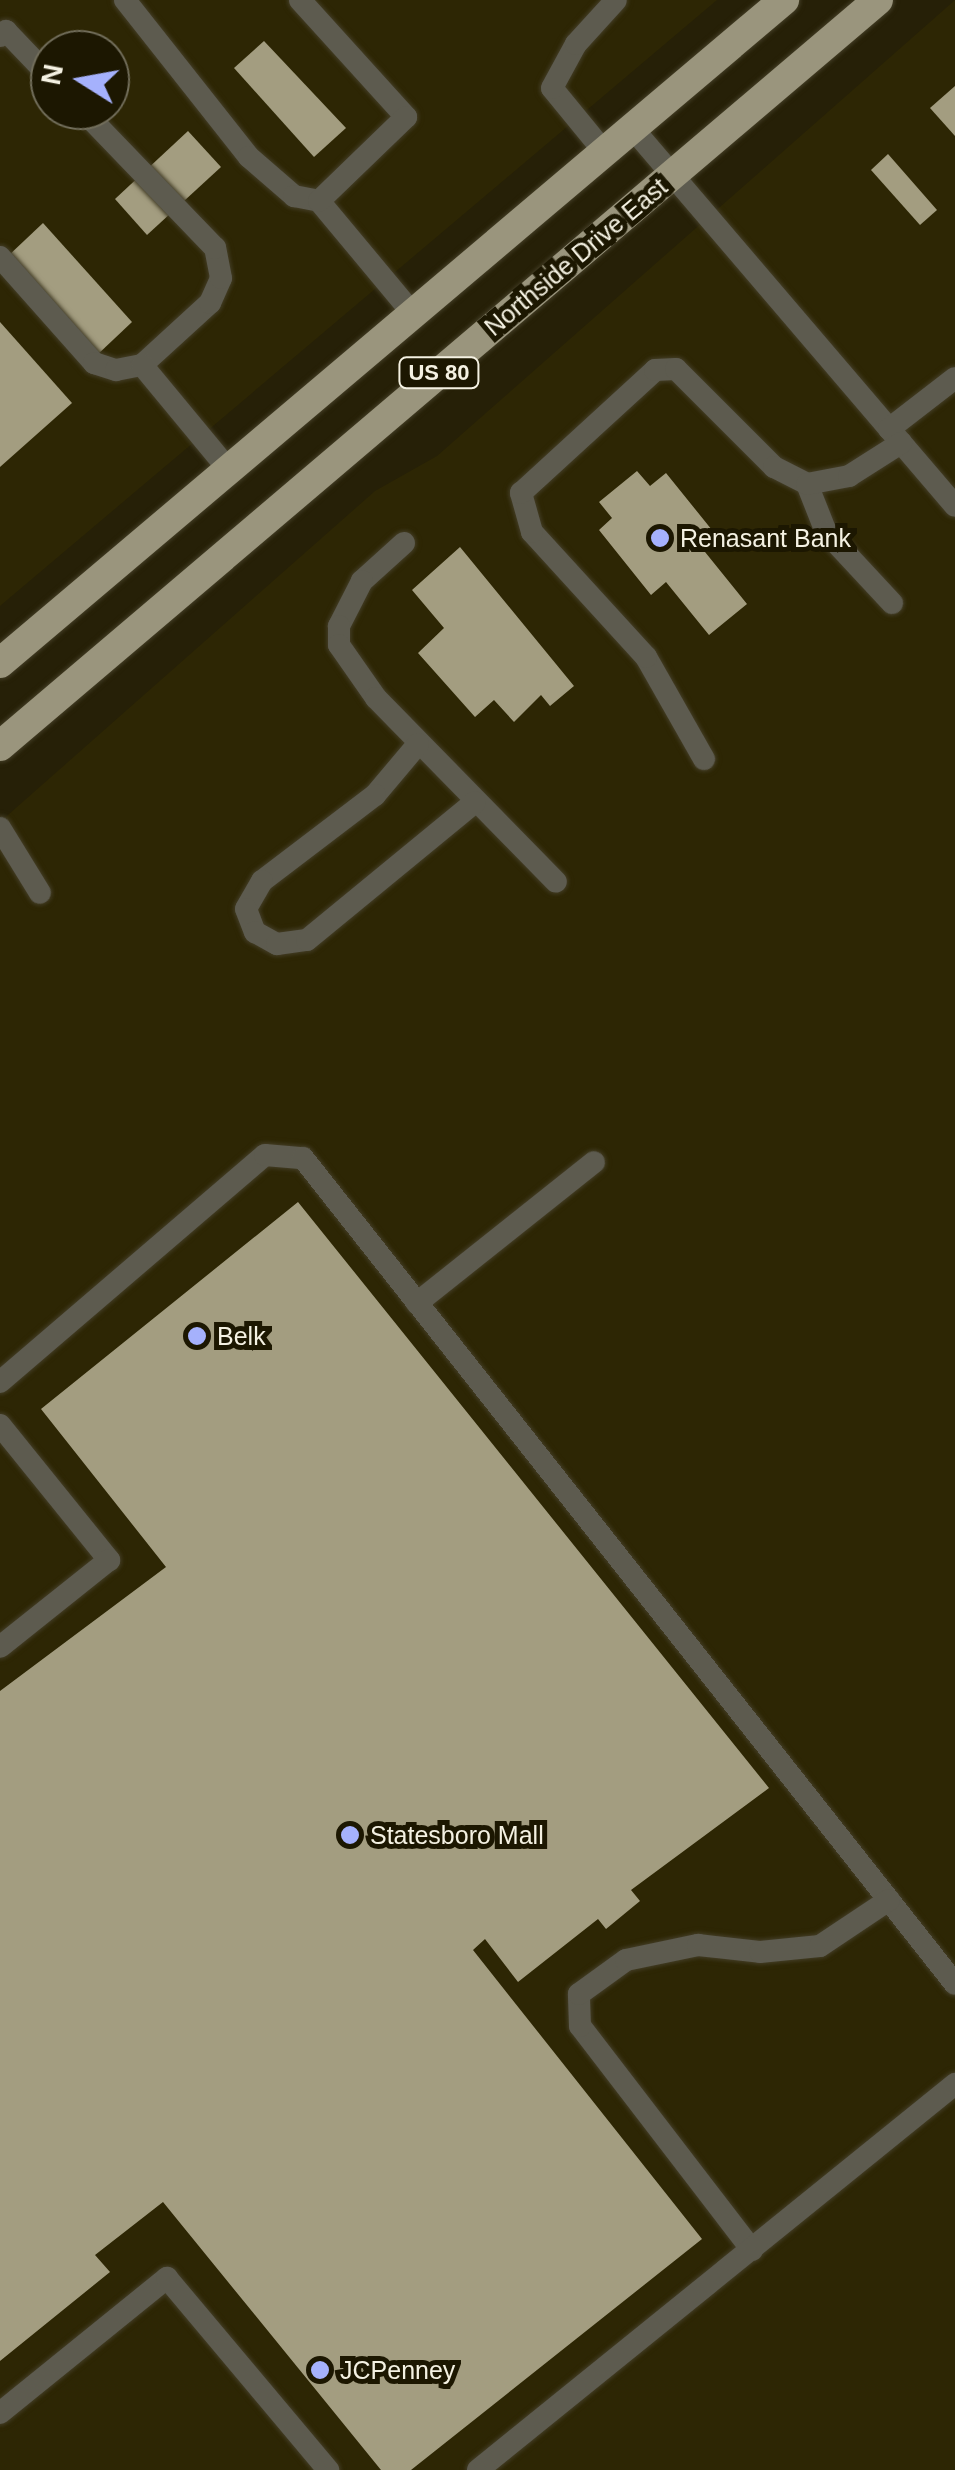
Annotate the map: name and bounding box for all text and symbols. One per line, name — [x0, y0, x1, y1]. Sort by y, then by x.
north arrow — [30, 30, 130, 130]
text: N — [35, 62, 69, 87]
street label: Northside Drive East — [479, 172, 673, 342]
road number: US 80 — [396, 356, 482, 390]
place label: Renasant Bank — [680, 523, 851, 553]
marker: Renasant Bank — [649, 527, 671, 549]
place label: Belk — [217, 1321, 266, 1351]
marker: Belk — [186, 1325, 208, 1347]
place label: Statesboro Mall — [370, 1820, 544, 1850]
marker: Statesboro Mall — [339, 1824, 361, 1846]
place label: JCPenney — [340, 2355, 455, 2385]
marker: JCPenney — [309, 2359, 331, 2381]

